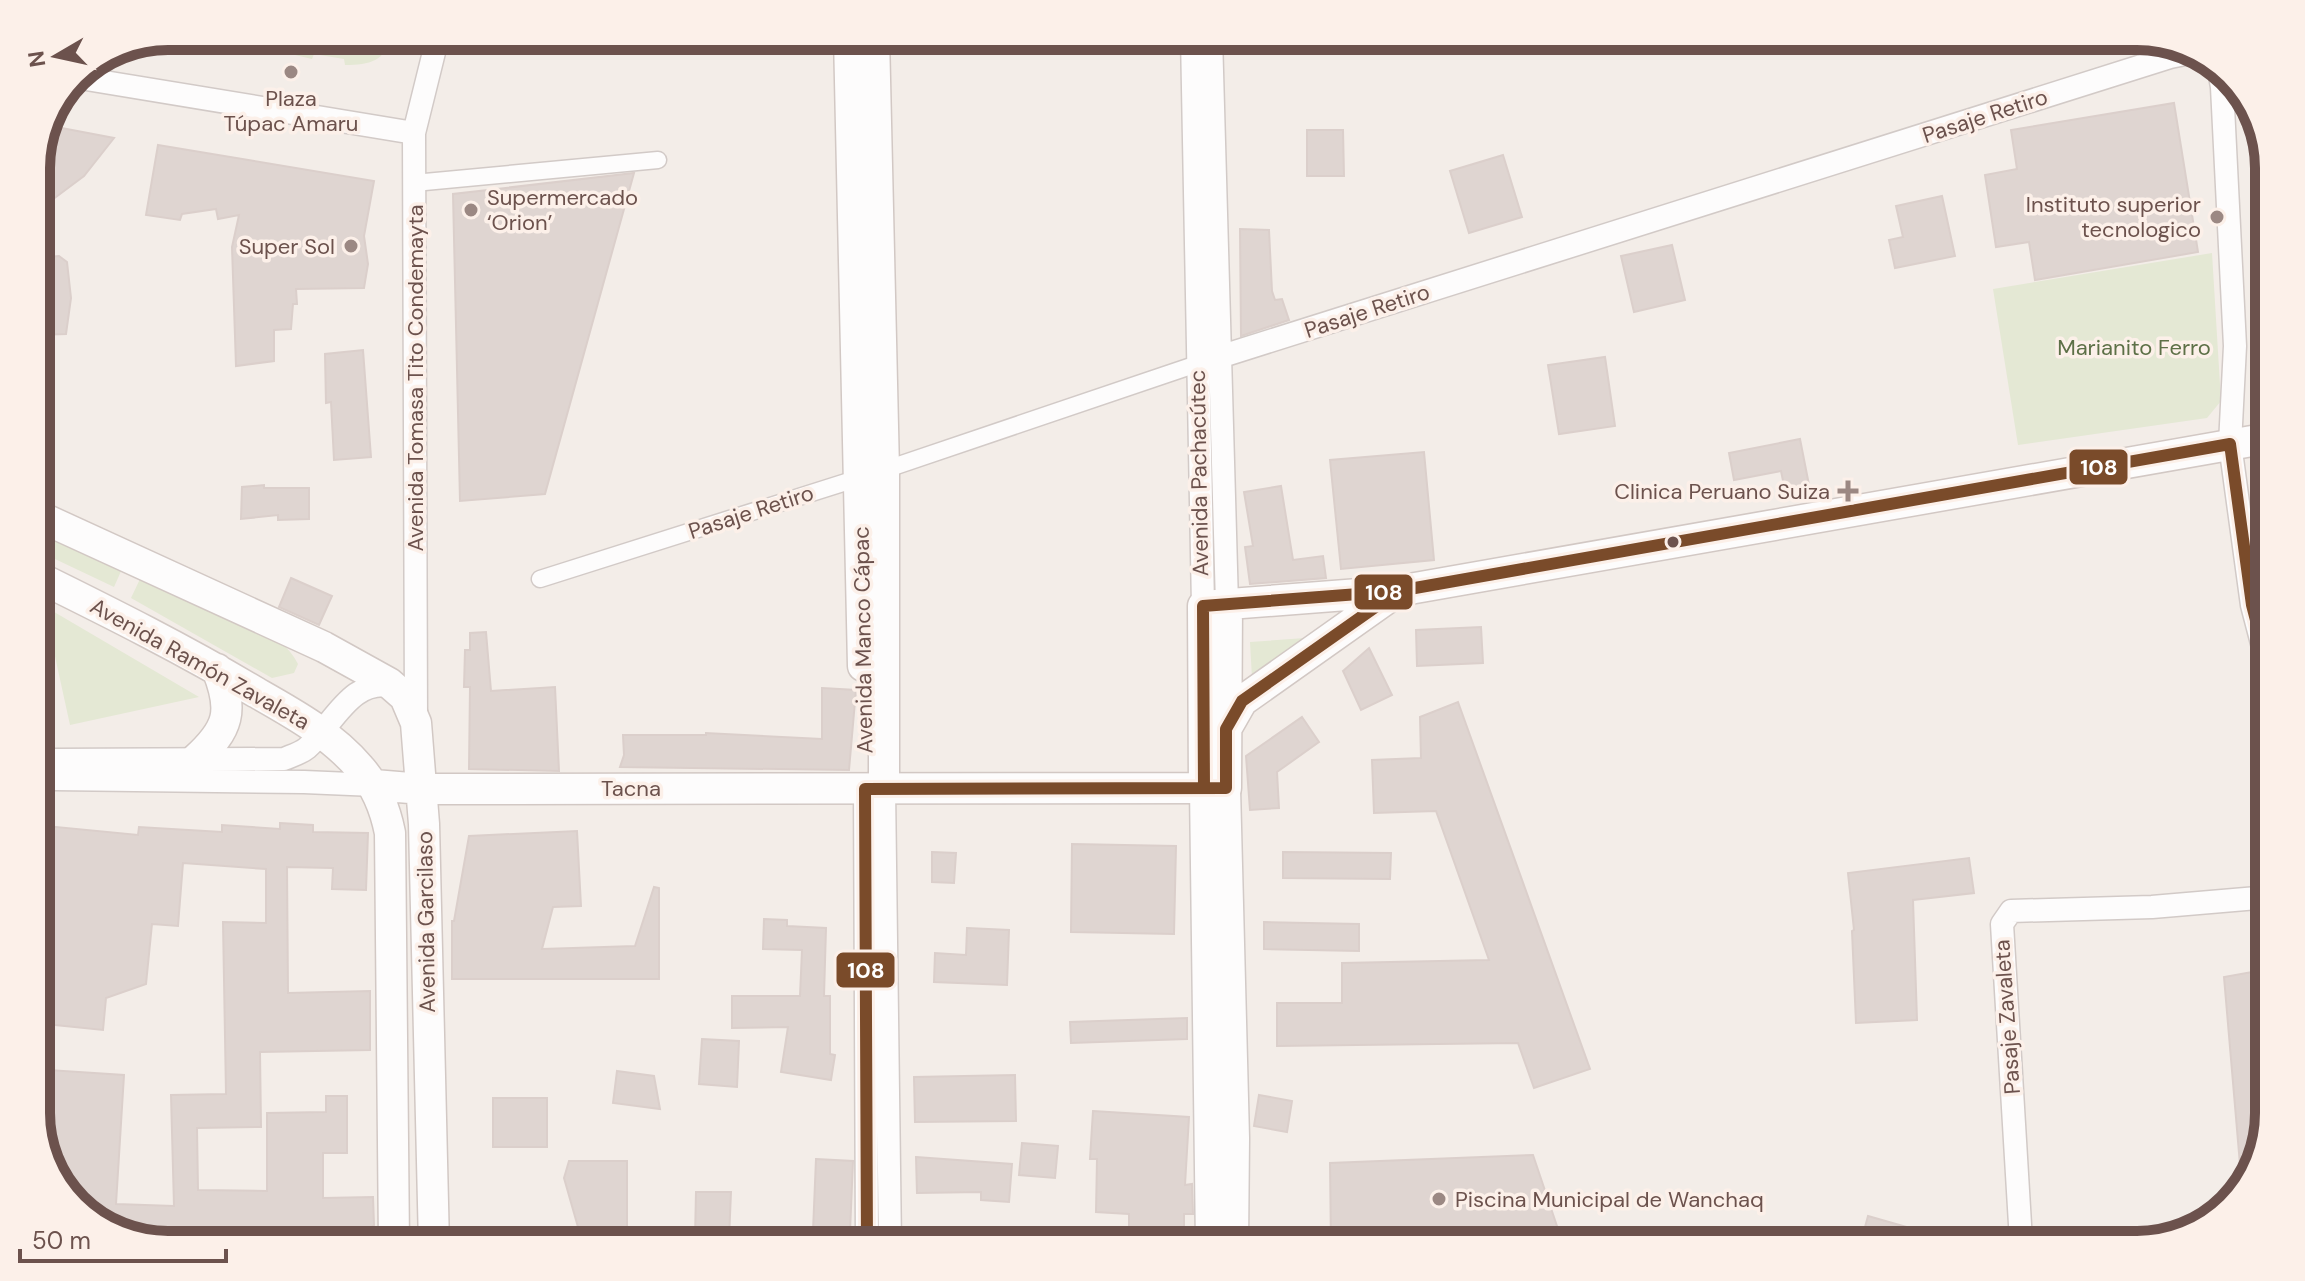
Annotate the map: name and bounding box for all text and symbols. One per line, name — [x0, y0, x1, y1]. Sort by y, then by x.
north arrow — [16, 16, 96, 96]
text: N — [21, 49, 52, 69]
marker: Plaza Túpac Amaru — [282, 63, 300, 81]
street label: Pasaje Retiro — [1919, 82, 2051, 150]
place label: Plaza Túpac Amaru — [224, 84, 358, 138]
place label: Supermercado ‘Orion’ — [487, 183, 638, 237]
place label: Instituto superior tecnologico — [2026, 190, 2201, 244]
marker: Supermercado ‘Orion’ — [462, 201, 480, 219]
street label: Avenida Tomasa Tito Condemayta — [401, 204, 430, 552]
marker: Instituto superior tecnologico — [2208, 208, 2226, 226]
place label: Super Sol — [239, 232, 335, 261]
marker: Super Sol — [342, 237, 360, 255]
street label: Pasaje Retiro — [1301, 277, 1433, 345]
park label: Marianito Ferro — [2057, 333, 2211, 362]
street label: Avenida Pachacútec — [1183, 369, 1215, 577]
line badge: 108 — [2068, 448, 2129, 486]
text: 108 — [2080, 453, 2118, 482]
place label: Clinica Peruano Suiza — [1614, 477, 1830, 506]
street label: Pasaje Retiro — [685, 478, 817, 546]
marker: Clinica Peruano Suiza — [1837, 480, 1859, 502]
street label: Avenida Manco Cápac — [847, 526, 879, 754]
unlabelled marker — [1665, 534, 1681, 550]
line badge: 108 — [1353, 573, 1414, 611]
text: 108 — [1365, 578, 1403, 607]
street label: Avenida Ramón Zavaleta — [85, 592, 315, 736]
street label: Tacna — [601, 774, 661, 803]
street label: Avenida Garcilaso — [410, 831, 442, 1013]
street label: Pasaje Zavaleta — [1987, 939, 2027, 1095]
line badge: 108 — [835, 951, 896, 989]
text: 108 — [847, 956, 885, 985]
place label: Piscina Municipal de Wanchaq — [1455, 1185, 1764, 1214]
marker: Piscina Municipal de Wanchaq — [1430, 1190, 1448, 1208]
scale bar — [20, 1213, 226, 1263]
text: 50 m — [32, 1225, 91, 1256]

